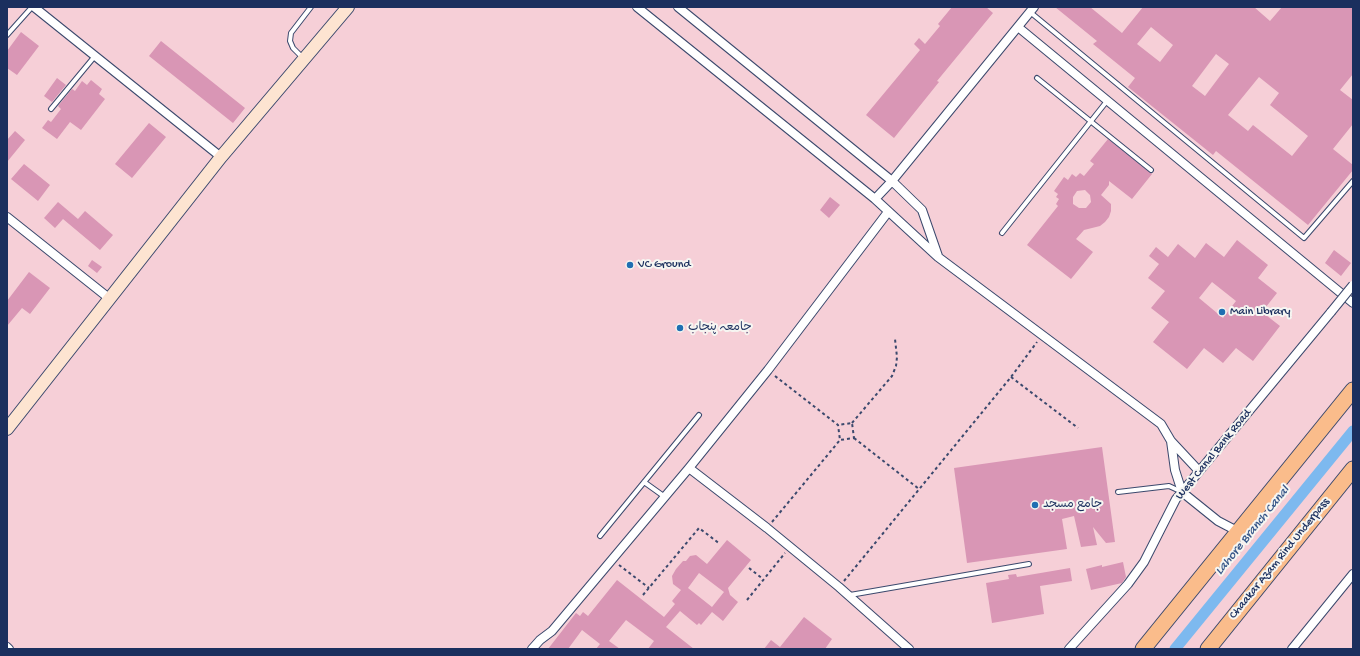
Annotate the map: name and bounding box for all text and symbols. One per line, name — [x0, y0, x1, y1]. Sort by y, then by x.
place label: VC Ground — [638, 258, 690, 272]
marker: VC Ground — [625, 260, 635, 270]
place label: Main Library — [1230, 305, 1291, 319]
marker: Main Library — [1217, 307, 1227, 317]
place label: جامعہ پنجاب — [688, 321, 752, 335]
marker: جامعہ پنجاب — [675, 323, 685, 333]
street label: West Canal Bank Road — [1173, 407, 1255, 503]
water label: Lahore Branch Canal — [1212, 483, 1294, 579]
street label: Chaakar Azam Rind Underpass — [1227, 496, 1333, 622]
place label: جامع مسجد — [1043, 498, 1102, 512]
marker: جامع مسجد — [1030, 500, 1040, 510]

